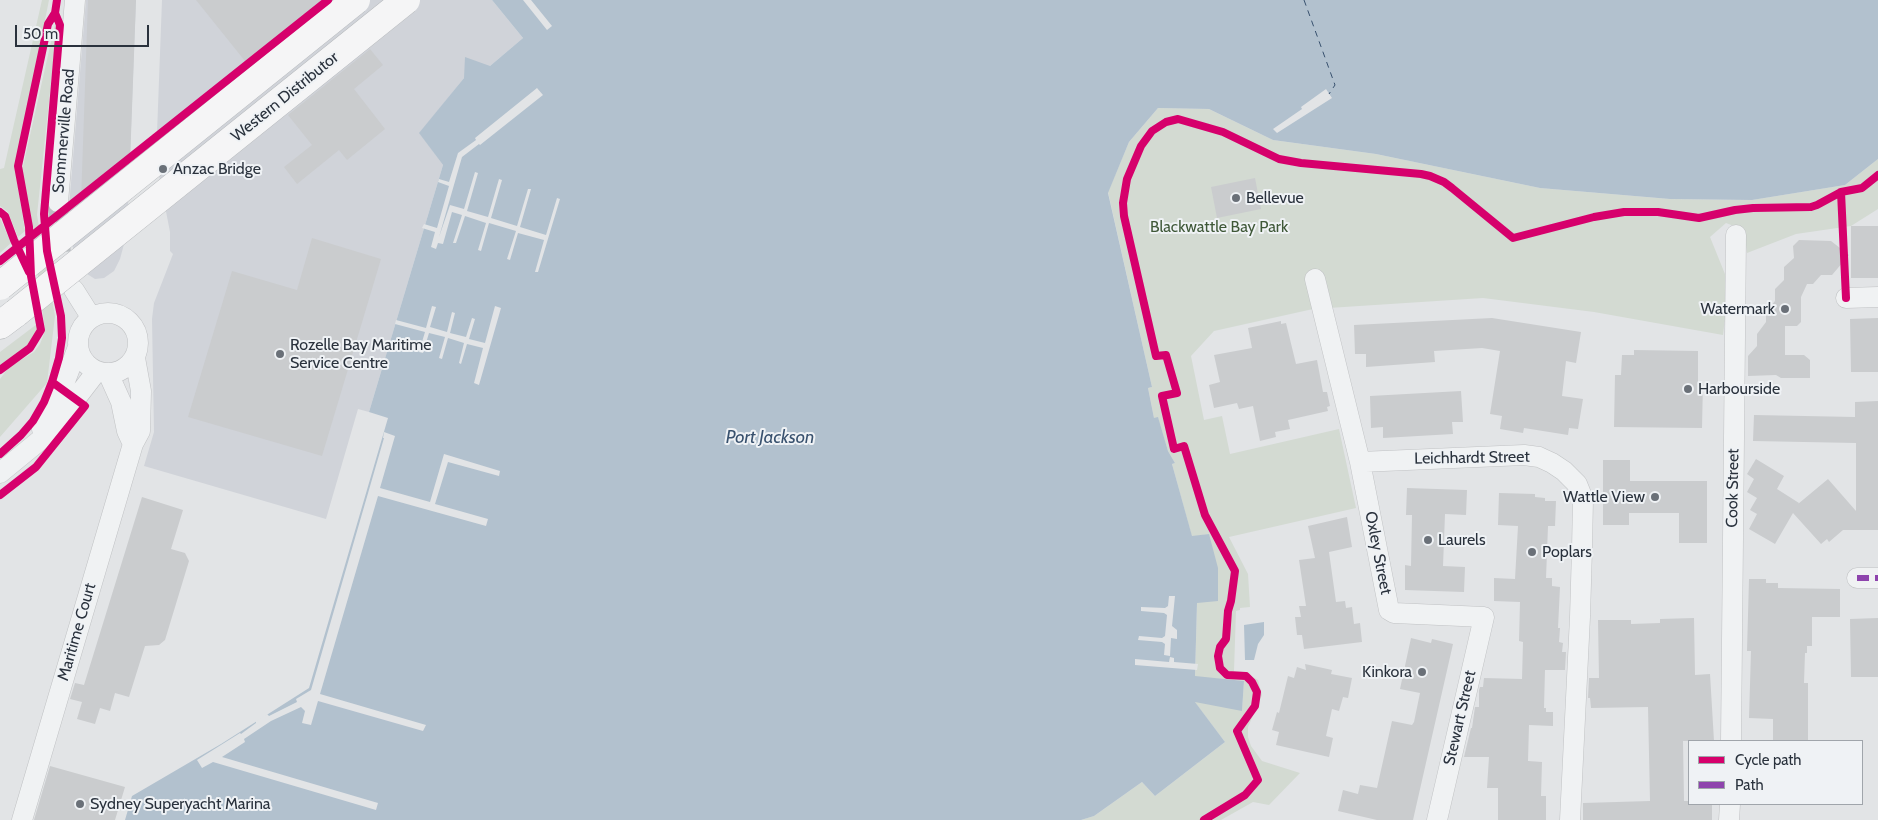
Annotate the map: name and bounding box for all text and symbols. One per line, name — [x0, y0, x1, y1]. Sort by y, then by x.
scale bar — [18, 15, 151, 47]
text: 50 m — [23, 25, 58, 43]
street label: Western Distributor — [228, 48, 342, 146]
street label: Sommerville Road — [49, 68, 79, 194]
place label: Anzac Bridge — [173, 159, 261, 179]
marker: Anzac Bridge — [157, 163, 169, 175]
place label: Bellevue — [1246, 188, 1304, 208]
marker: Bellevue — [1230, 192, 1242, 204]
park label: Blackwattle Bay Park — [1150, 217, 1288, 237]
place label: Watermark — [1700, 299, 1775, 319]
marker: Watermark — [1779, 303, 1791, 315]
place label: Rozelle Bay Maritime Service Centre — [290, 335, 431, 373]
marker: Rozelle Bay Maritime Service Centre — [274, 348, 286, 360]
place label: Harbourside — [1698, 379, 1780, 399]
marker: Harbourside — [1682, 383, 1694, 395]
water label: Port Jackson — [726, 427, 814, 449]
street label: Leichhardt Street — [1414, 447, 1530, 469]
street label: Cook Street — [1723, 448, 1743, 528]
place label: Wattle View — [1563, 487, 1645, 507]
marker: Wattle View — [1649, 491, 1661, 503]
street label: Oxley Street — [1361, 510, 1395, 596]
place label: Laurels — [1438, 530, 1486, 550]
marker: Laurels — [1422, 534, 1434, 546]
place label: Poplars — [1542, 542, 1592, 562]
marker: Poplars — [1526, 546, 1538, 558]
street label: Maritime Court — [54, 581, 100, 683]
place label: Kinkora — [1362, 662, 1412, 682]
marker: Kinkora — [1416, 666, 1428, 678]
street label: Stewart Street — [1440, 669, 1480, 767]
legend — [1688, 740, 1863, 805]
text: Cycle path — [1735, 751, 1801, 769]
text: Path — [1735, 776, 1764, 794]
place label: Sydney Superyacht Marina — [90, 794, 271, 814]
marker: Sydney Superyacht Marina — [74, 798, 86, 810]

